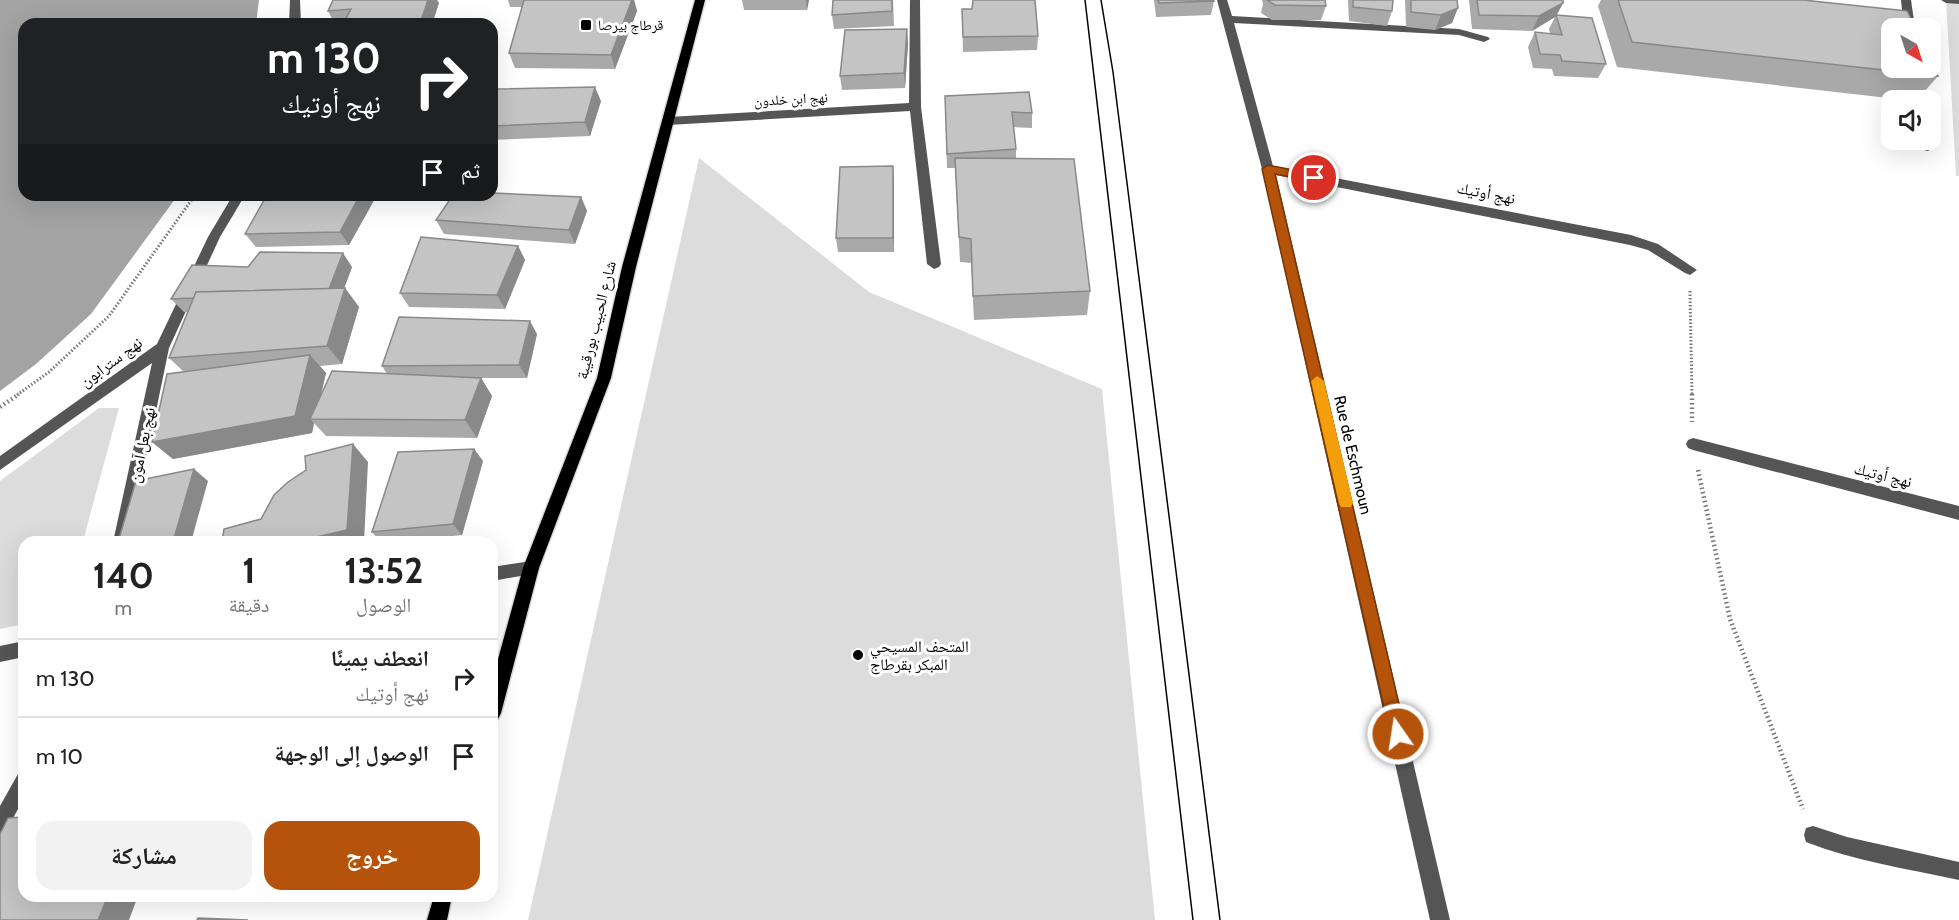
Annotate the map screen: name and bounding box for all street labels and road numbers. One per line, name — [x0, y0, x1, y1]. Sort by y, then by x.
street label: نهج ابن خلدون — [754, 88, 829, 111]
street label: نهج أوتيك — [1455, 178, 1517, 209]
street label: شارع الحبيب بورقيبة — [572, 259, 621, 381]
street label: نهج سترابون — [76, 333, 147, 392]
street label: Rue de Eschmoun — [1330, 394, 1376, 517]
street label: نهج بعل آمون — [125, 405, 160, 485]
street label: نهج أوتيك — [1852, 459, 1914, 492]

